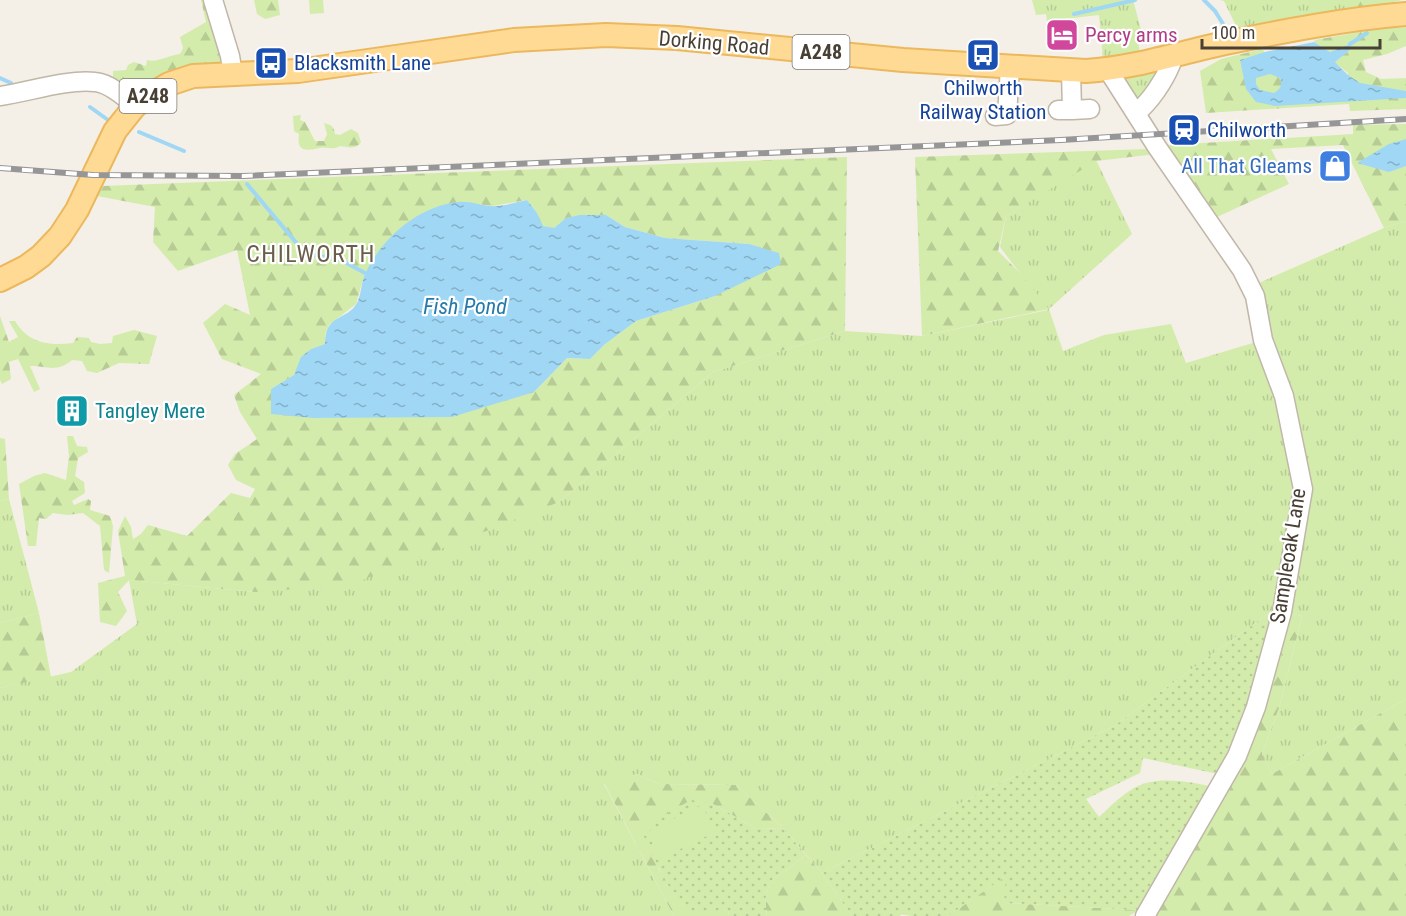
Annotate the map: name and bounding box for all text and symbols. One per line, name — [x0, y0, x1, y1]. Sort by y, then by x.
scale bar — [1202, 12, 1380, 50]
hotel icon: Percy arms — [1044, 17, 1080, 53]
text: 100 m — [1211, 22, 1255, 43]
place label: Percy arms — [1085, 23, 1178, 47]
street label: Dorking Road — [658, 26, 770, 60]
road number: A248 — [792, 35, 850, 69]
bus stop icon: Chilworth Railway Station — [965, 37, 1001, 73]
bus stop icon: Blacksmith Lane — [253, 45, 289, 81]
place label: Blacksmith Lane — [294, 51, 431, 75]
place label: Chilworth Railway Station — [920, 76, 1046, 124]
road number: A248 — [120, 79, 176, 113]
station icon: Chilworth — [1166, 112, 1202, 148]
place label: Chilworth — [1207, 118, 1286, 142]
shop icon: All That Gleams — [1317, 148, 1353, 184]
place label: All That Gleams — [1181, 154, 1312, 178]
district label: CHILWORTH — [246, 240, 376, 268]
water label: Fish Pond — [423, 294, 507, 319]
building icon: Tangley Mere — [54, 393, 90, 429]
place label: Tangley Mere — [95, 399, 205, 423]
street label: Sampleoak Lane — [1265, 486, 1311, 625]

